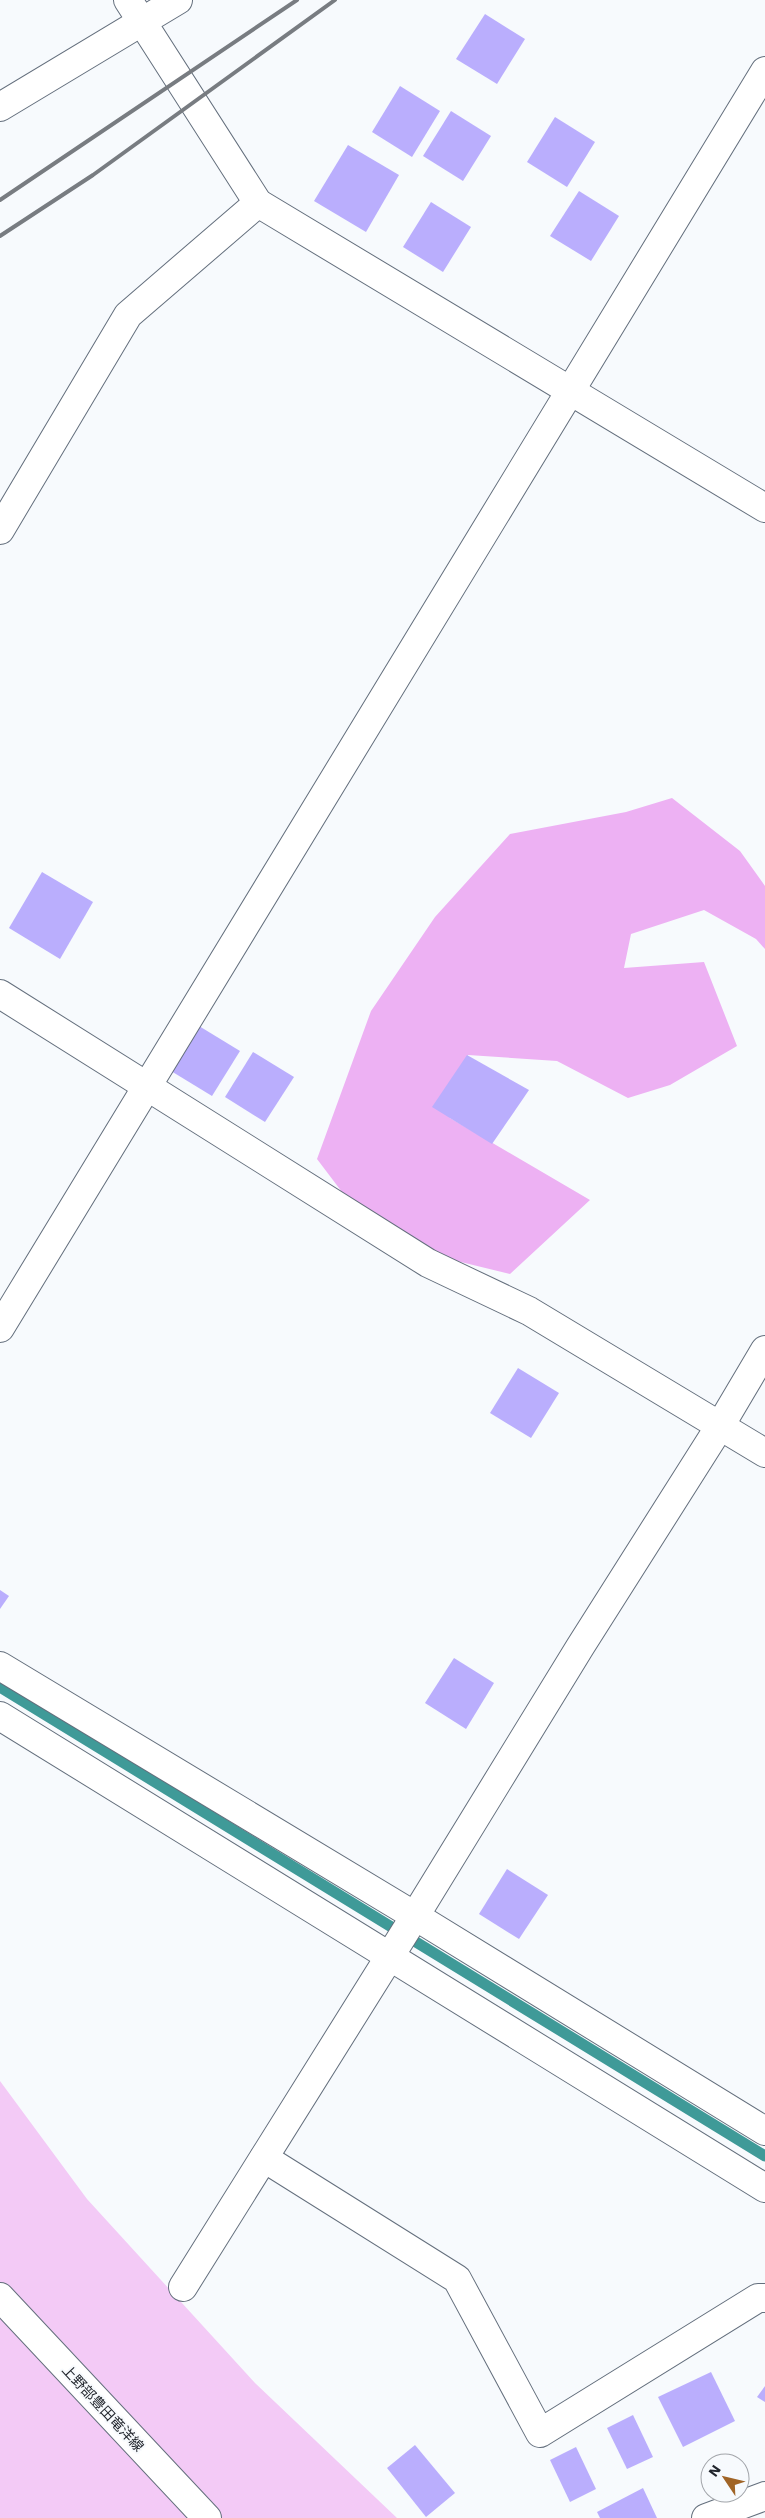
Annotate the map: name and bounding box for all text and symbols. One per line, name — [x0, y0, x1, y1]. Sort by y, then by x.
street label: 上野部豊田竜洋線 — [59, 2362, 147, 2454]
north arrow — [700, 2453, 750, 2503]
text: N — [705, 2462, 724, 2479]

